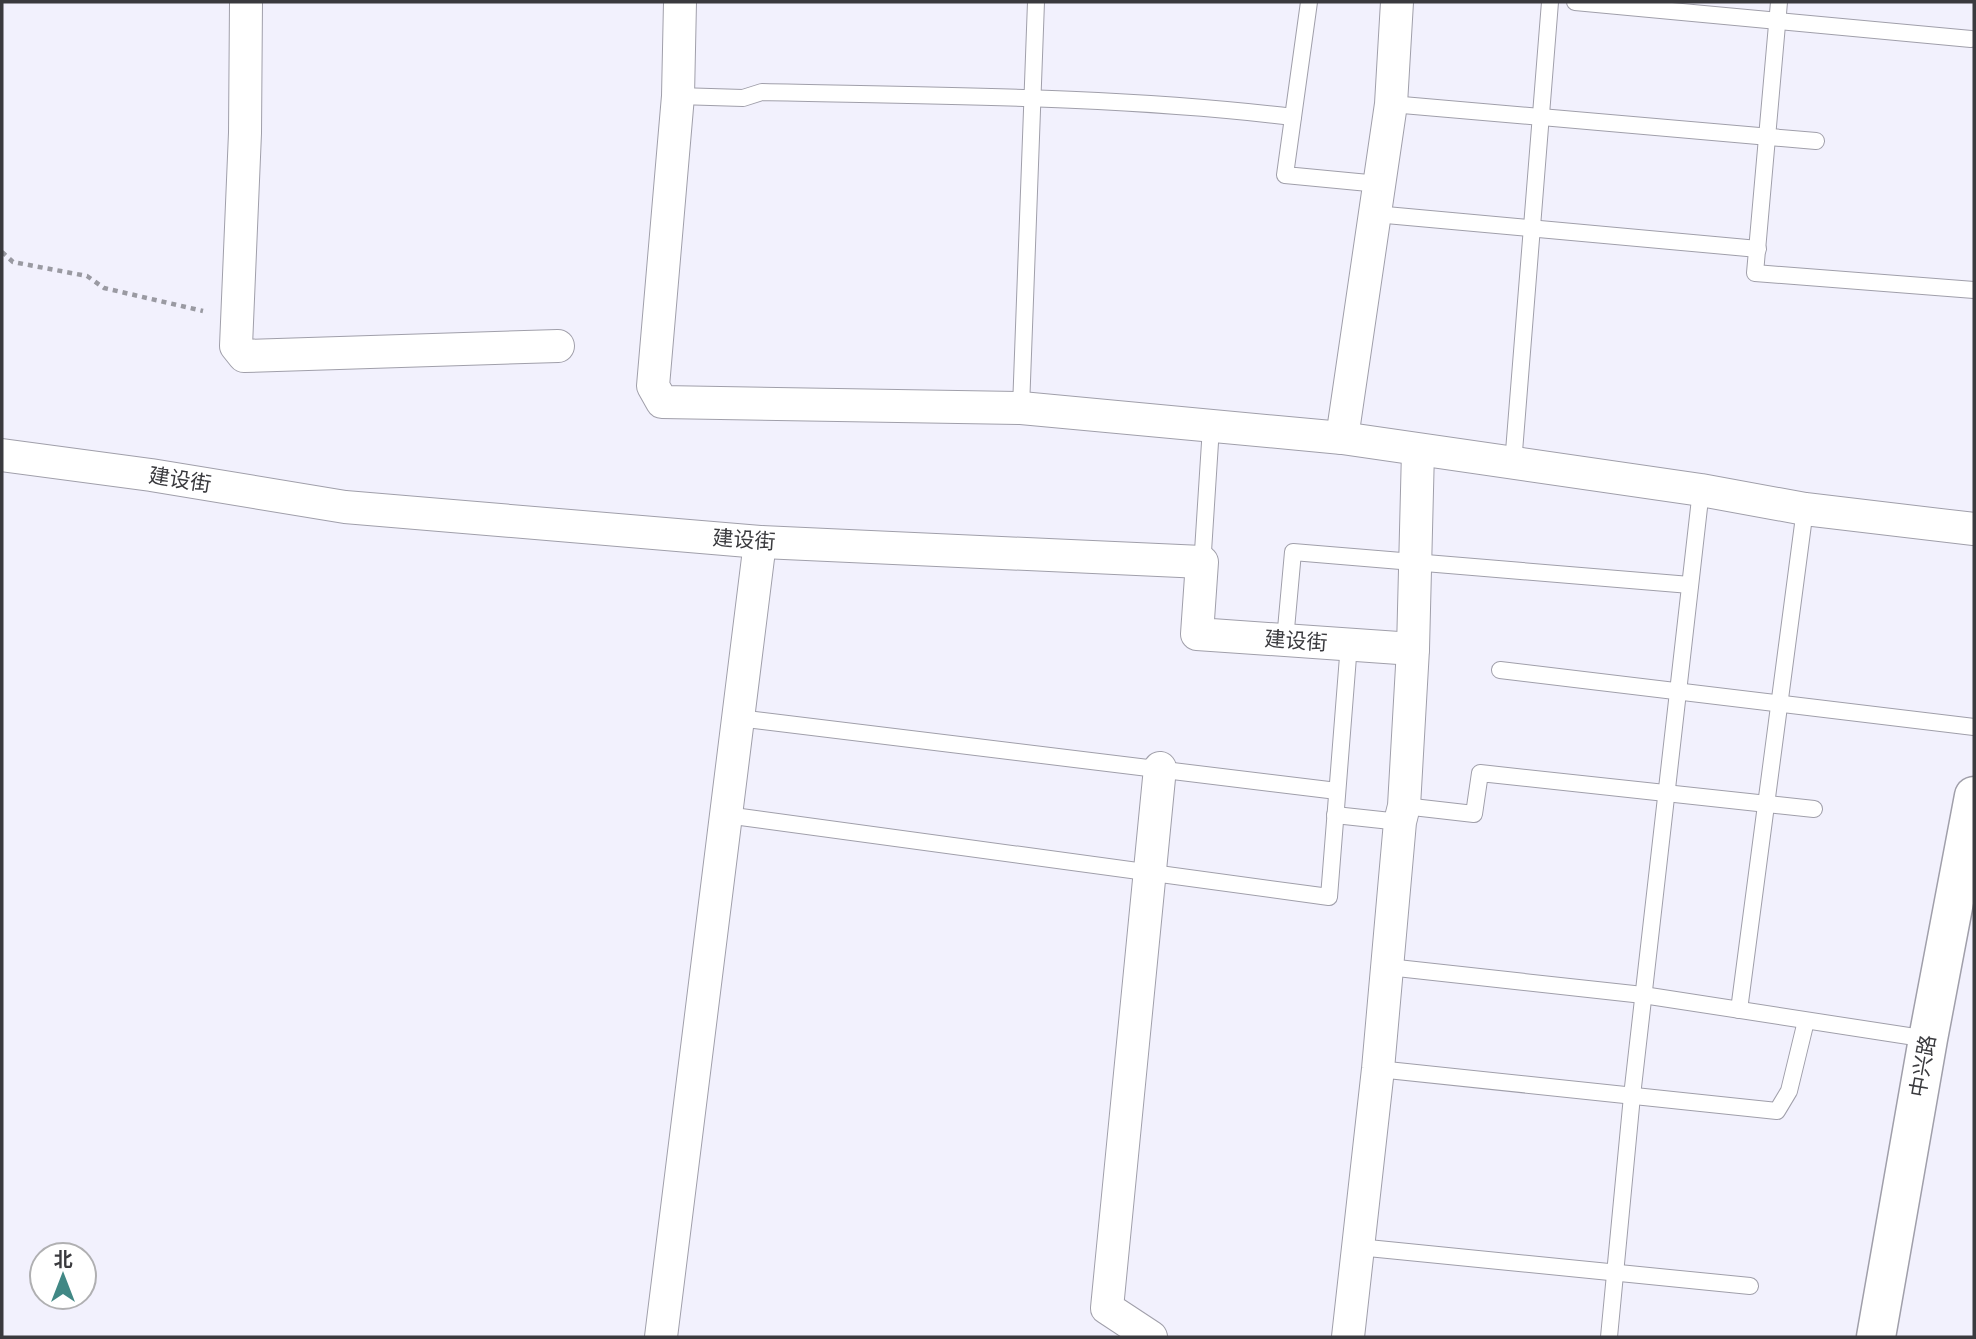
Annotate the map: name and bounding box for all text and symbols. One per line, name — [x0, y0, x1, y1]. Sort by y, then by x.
street label: 建设街 — [147, 461, 213, 497]
street label: 建设街 — [712, 524, 776, 554]
street label: 建设街 — [1264, 625, 1328, 655]
street label: 中兴路 — [1904, 1033, 1940, 1099]
north arrow — [28, 1241, 98, 1311]
text: 北 — [53, 1247, 73, 1271]

